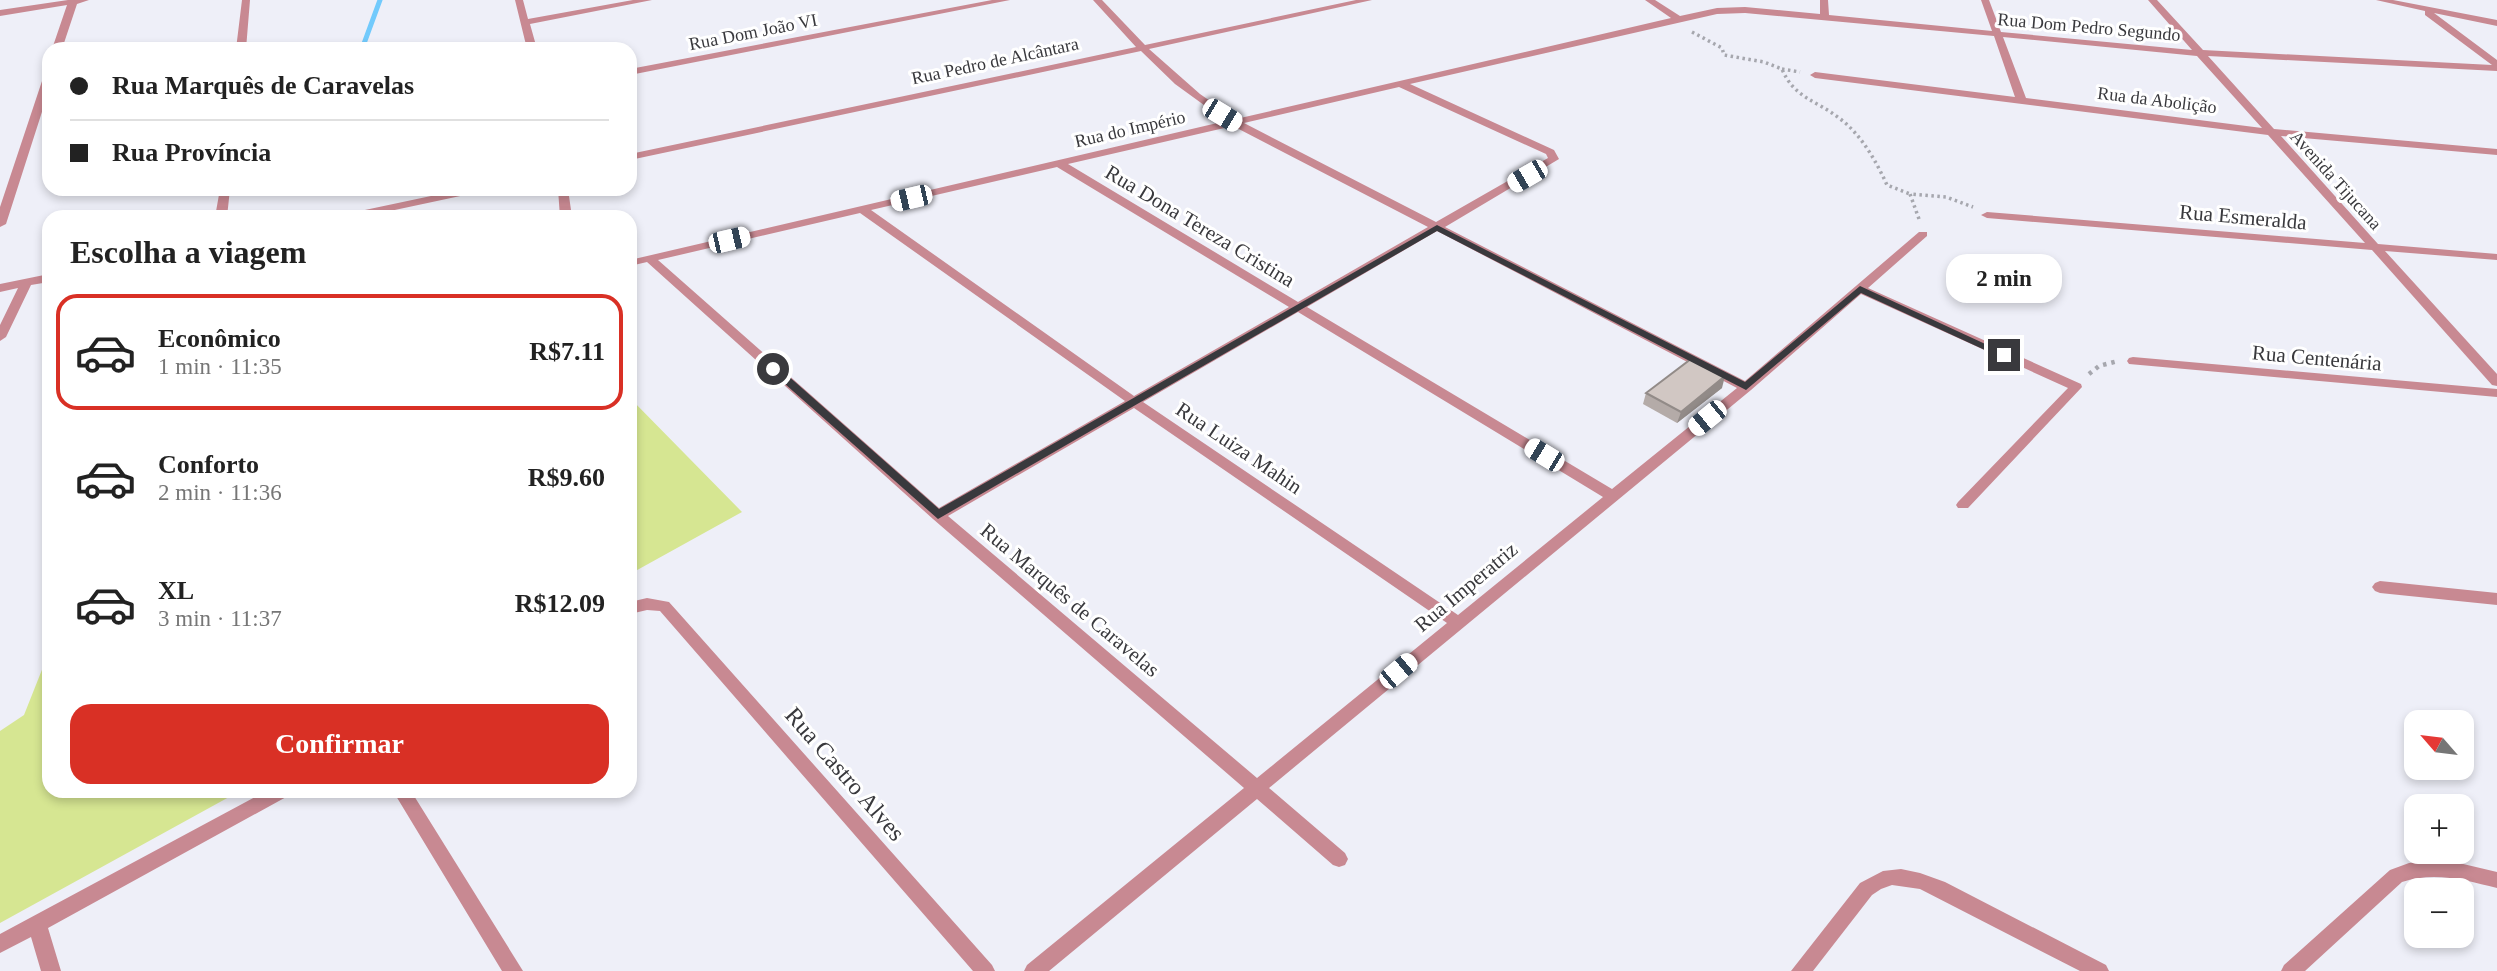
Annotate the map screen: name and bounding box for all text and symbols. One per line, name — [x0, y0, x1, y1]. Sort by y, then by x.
street label: Rua Dom Pedro Segundo — [1997, 9, 2181, 45]
street label: Rua Dom João VI — [687, 10, 819, 54]
street label: Rua Pedro de Alcântara — [910, 33, 1080, 88]
text: Rua Marquês de Caravelas — [112, 71, 414, 100]
street label: Rua da Abolição — [2096, 83, 2218, 117]
car — [1199, 95, 1246, 135]
street label: Rua do Império — [1073, 107, 1187, 151]
street label: Avenida Tijucana — [2286, 126, 2386, 234]
text: Rua Província — [112, 138, 271, 167]
car — [1504, 156, 1551, 196]
street label: Rua Dona Tereza Cristina — [1101, 160, 1300, 292]
car — [889, 183, 934, 213]
street label: Rua Esmeralda — [2178, 199, 2308, 235]
car — [707, 225, 752, 255]
text: Escolha a viagem — [70, 234, 306, 270]
callout: 2 min — [1946, 254, 2062, 302]
text: 2 min — [1976, 266, 2032, 291]
icon: car — [74, 321, 137, 384]
text: Econômico — [158, 324, 281, 353]
text: R$7.11 — [529, 337, 605, 366]
route end — [1988, 339, 2020, 371]
street label: Rua Centenária — [2251, 340, 2383, 376]
route start — [757, 353, 789, 385]
text: 1 min · 11:35 — [158, 354, 282, 379]
street label: Rua Luiza Mahin — [1171, 397, 1307, 499]
car — [1685, 397, 1730, 439]
car — [1521, 435, 1568, 475]
icon: car — [74, 447, 137, 510]
text: Conforto — [158, 450, 259, 479]
text: R$9.60 — [528, 463, 605, 492]
text: 2 min · 11:36 — [158, 480, 282, 505]
street label: Rua Marquês de Caravelas — [976, 518, 1164, 682]
street label: Rua Imperatriz — [1410, 537, 1522, 637]
icon: car — [74, 573, 137, 636]
text: XL — [158, 576, 194, 605]
text: R$12.09 — [515, 589, 605, 618]
text: 3 min · 11:37 — [158, 606, 282, 631]
car — [1376, 649, 1421, 693]
street label: Rua Castro Alves — [780, 702, 910, 846]
button: Confirmar — [70, 704, 609, 784]
north arrow — [2404, 710, 2474, 780]
map controls — [2404, 710, 2474, 948]
button: + — [2404, 794, 2474, 864]
button: − — [2404, 878, 2474, 948]

